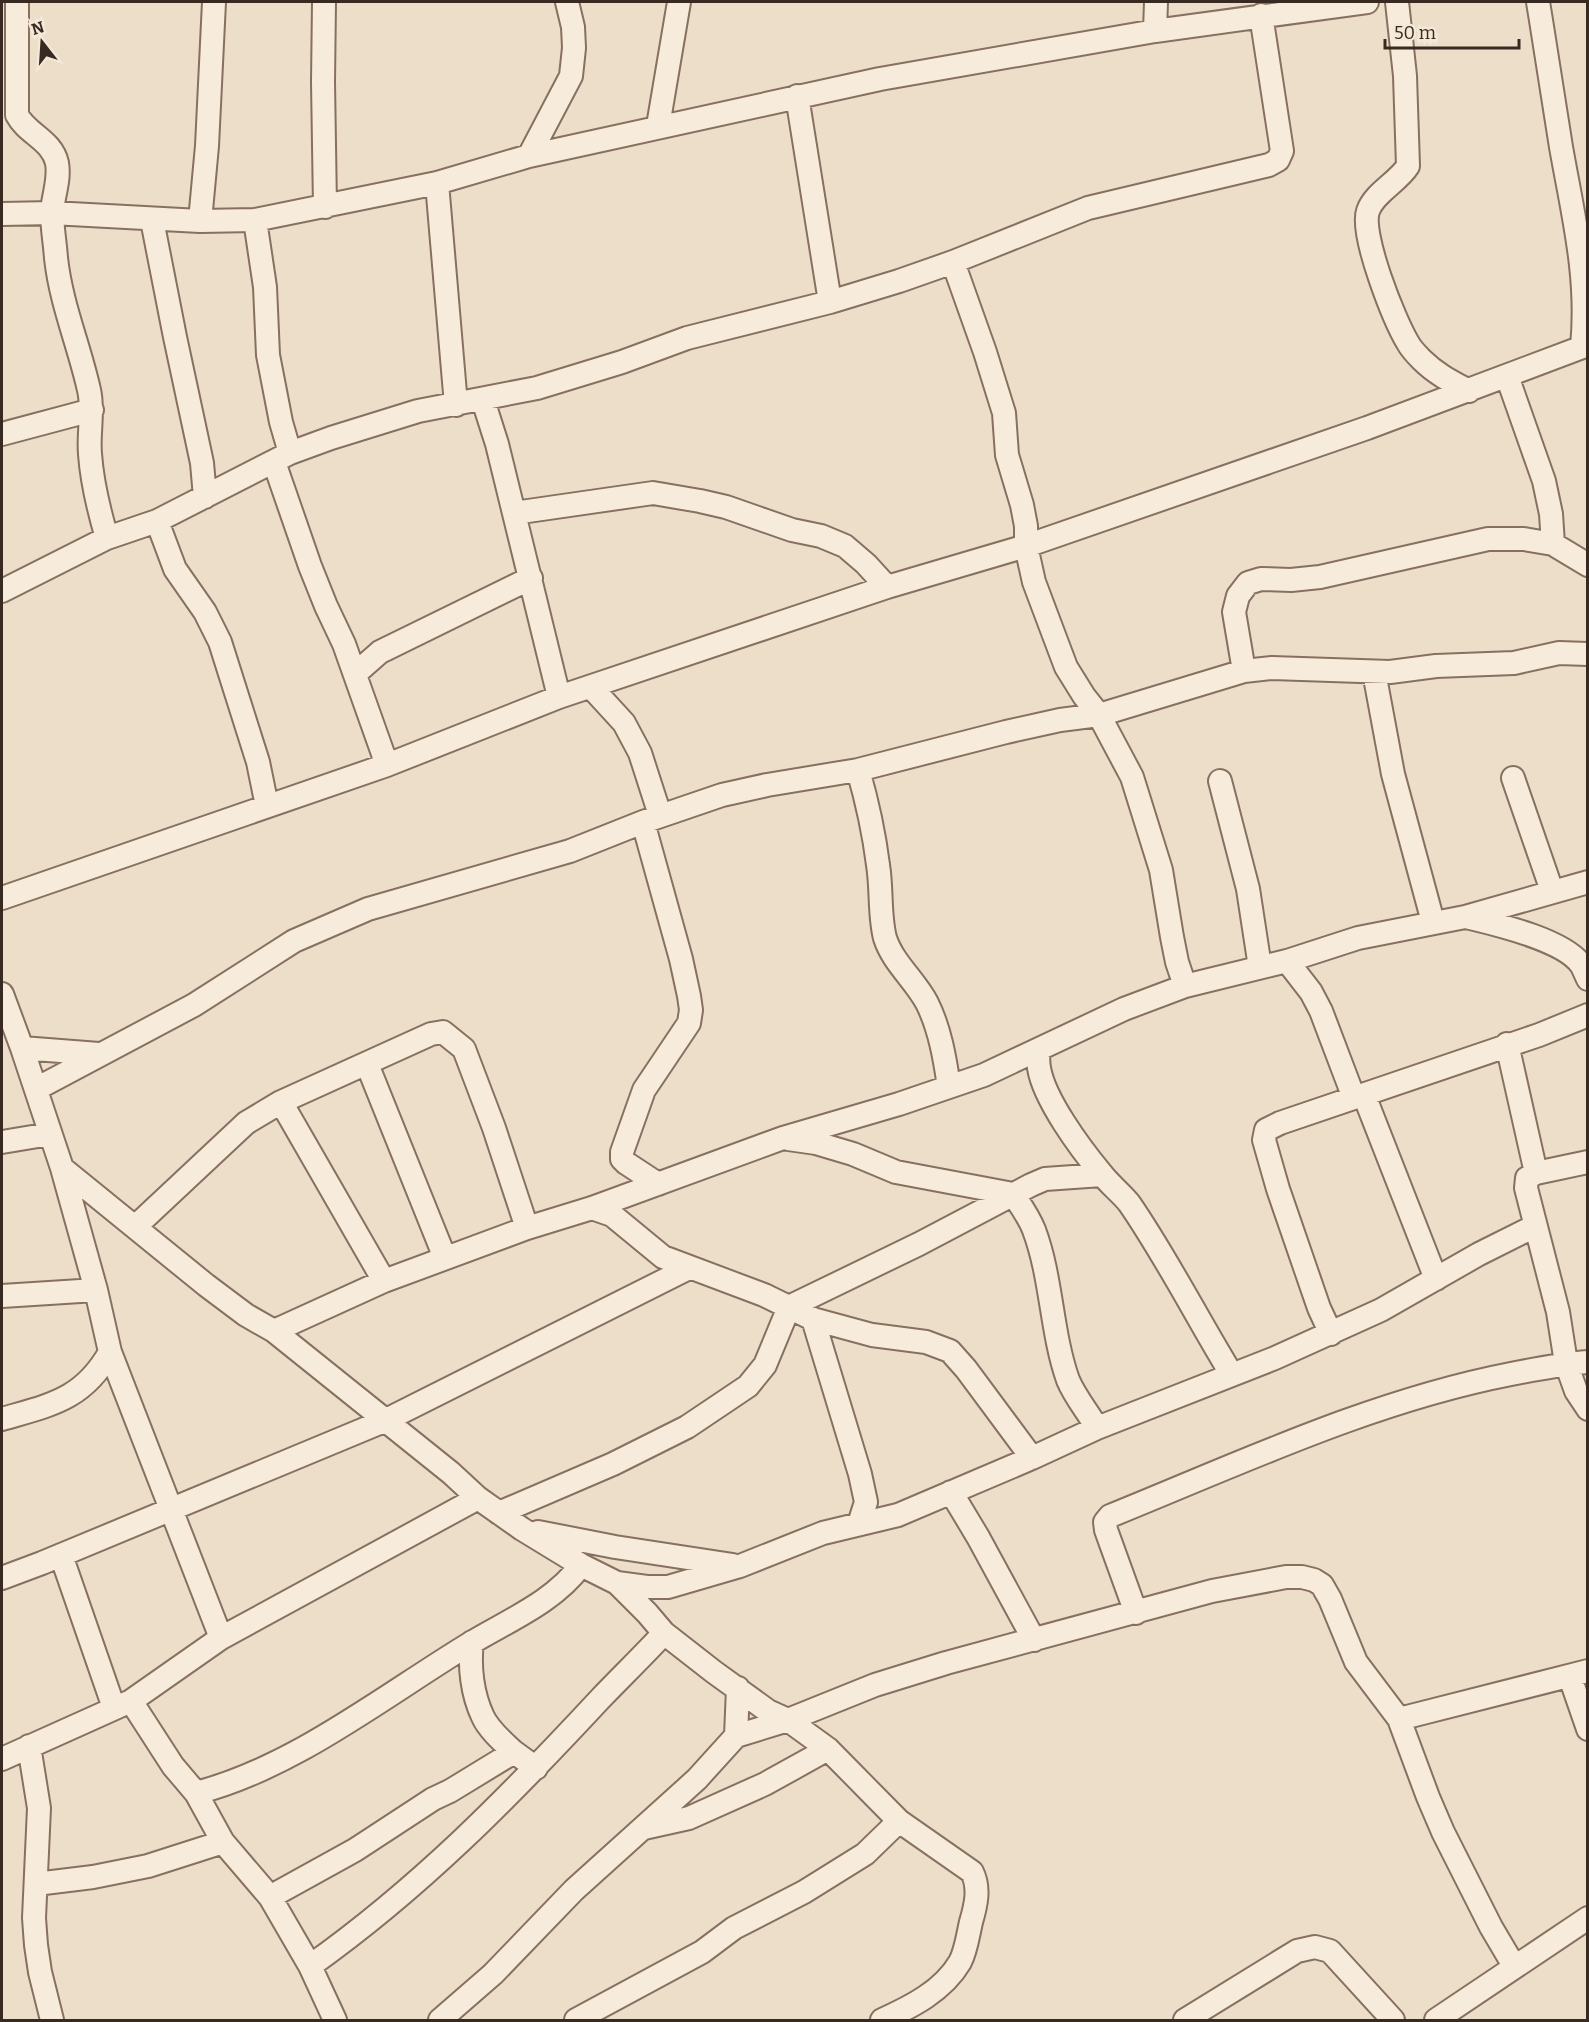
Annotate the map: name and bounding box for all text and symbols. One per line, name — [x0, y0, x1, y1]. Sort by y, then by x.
north arrow — [12, 12, 72, 72]
scale bar — [1385, 12, 1518, 50]
text: N — [29, 17, 46, 39]
text: 50 m — [1394, 22, 1436, 44]

